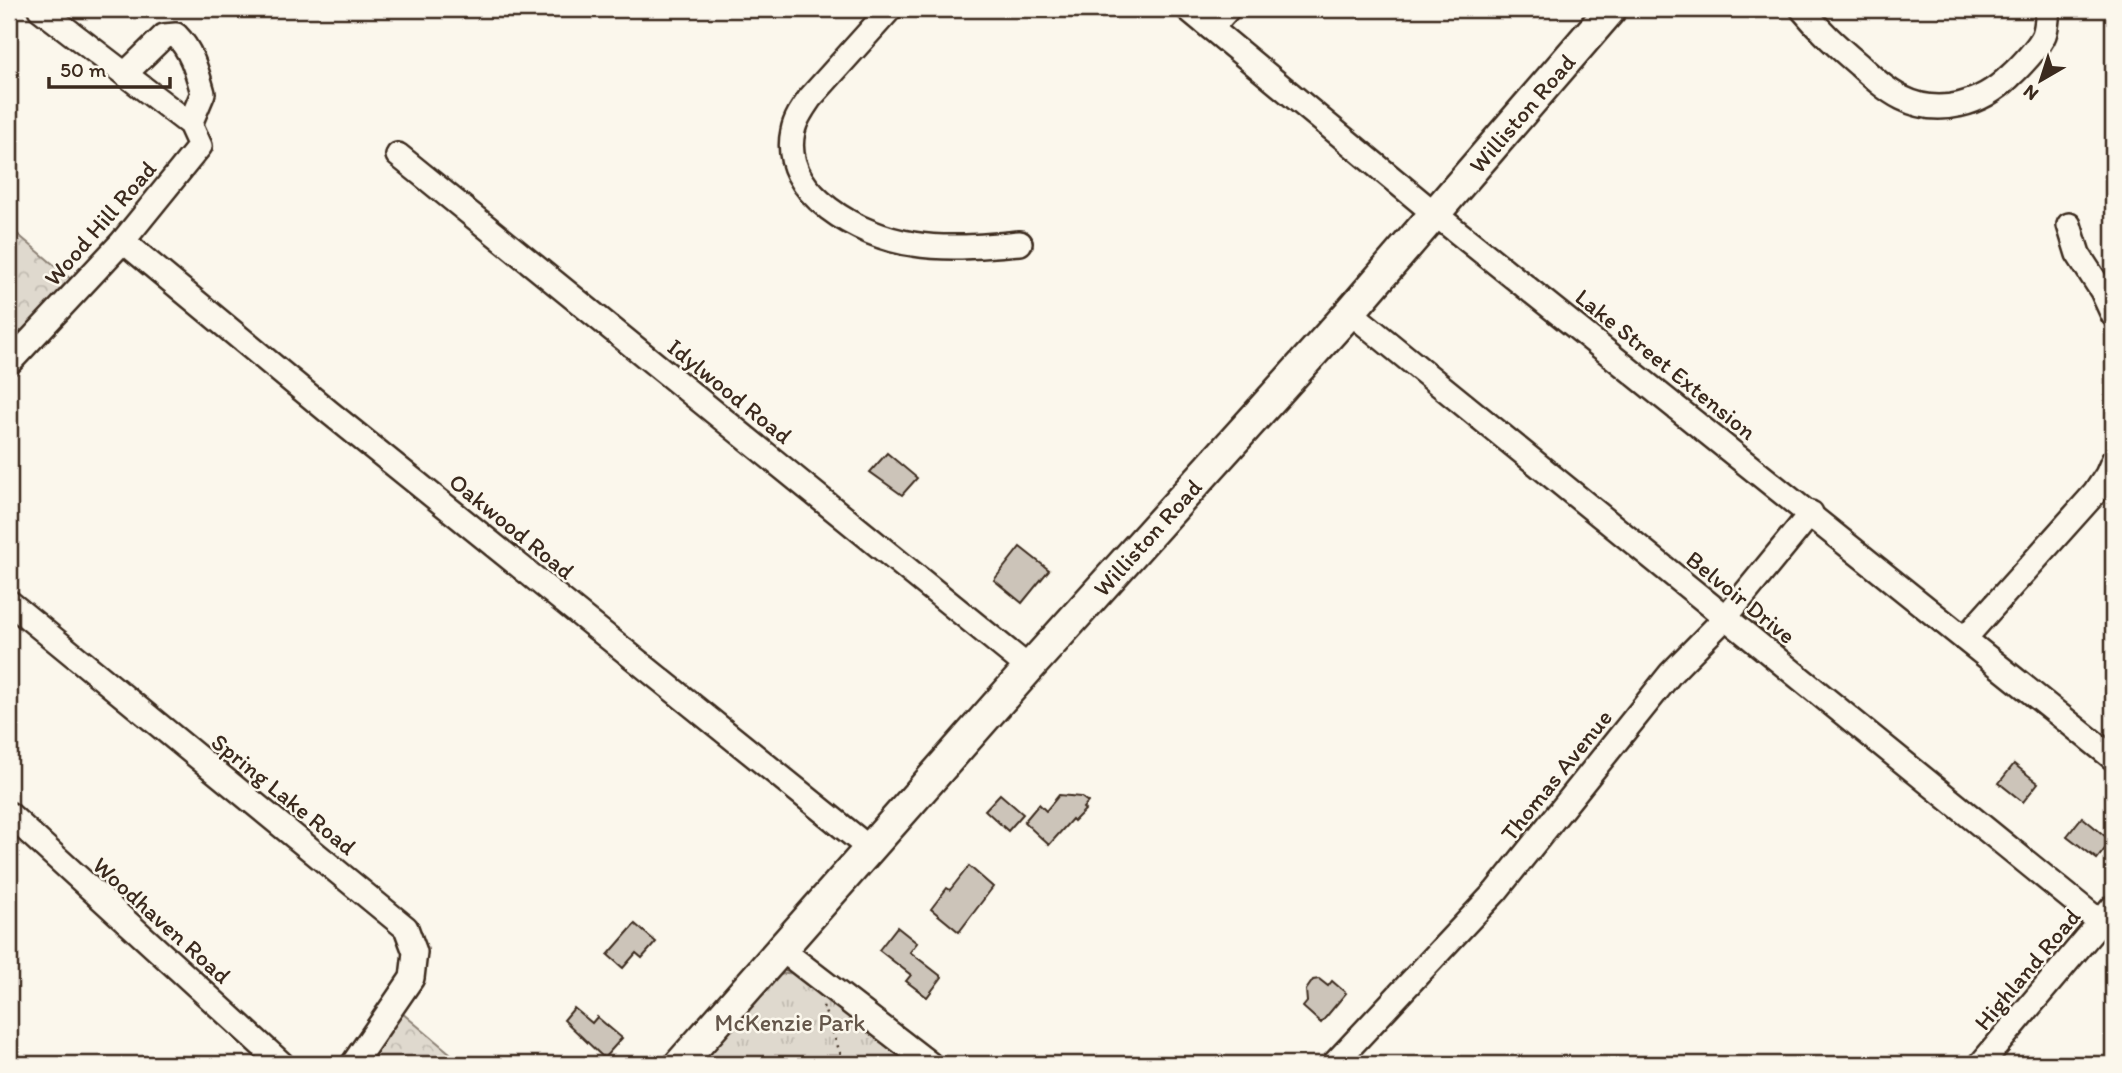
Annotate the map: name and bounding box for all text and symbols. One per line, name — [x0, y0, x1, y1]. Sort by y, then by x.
scale bar — [49, 46, 170, 90]
north arrow — [2007, 46, 2076, 116]
street label: Williston Road — [1462, 47, 1581, 178]
text: 50 m — [60, 57, 107, 82]
text: N — [2018, 80, 2043, 106]
street label: Wood Hill Road — [38, 154, 162, 292]
street label: Lake Street Extension — [1570, 282, 1763, 446]
street label: Idylwood Road — [662, 332, 798, 450]
street label: Oakwood Road — [443, 467, 581, 585]
street label: Williston Road — [1087, 472, 1207, 602]
street label: Belvoir Drive — [1681, 544, 1801, 650]
street label: Thomas Avenue — [1494, 703, 1618, 847]
street label: Spring Lake Road — [206, 727, 362, 861]
street label: Woodhaven Road — [87, 850, 237, 990]
street label: Highland Road — [1968, 902, 2086, 1036]
park label: McKenzie Park — [715, 1008, 865, 1037]

